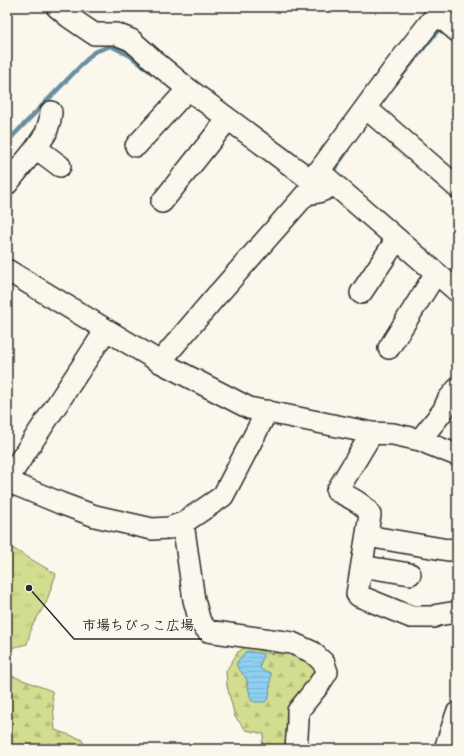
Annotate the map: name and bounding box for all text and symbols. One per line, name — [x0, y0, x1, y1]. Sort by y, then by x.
callout: 市場ちびっこ広場 — [74, 613, 202, 639]
text: 市場ちびっこ広場 — [82, 617, 194, 634]

